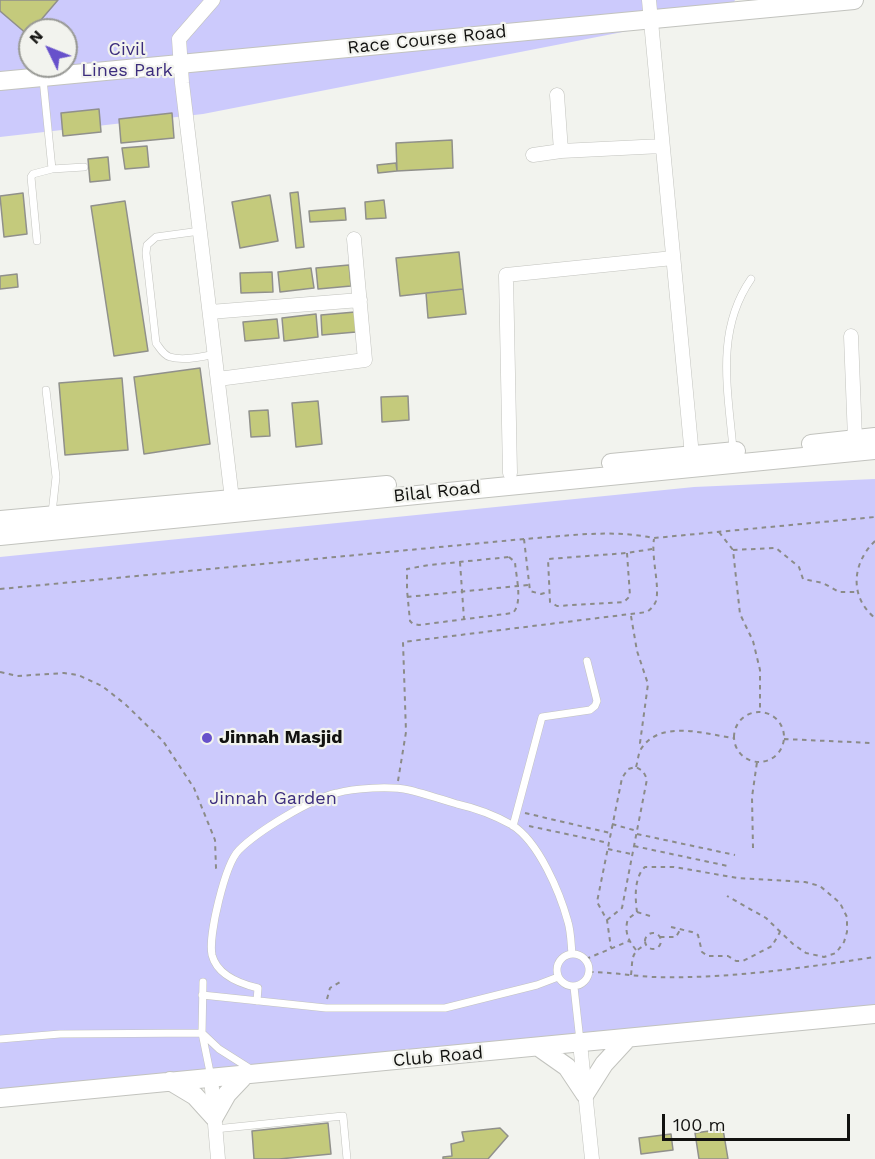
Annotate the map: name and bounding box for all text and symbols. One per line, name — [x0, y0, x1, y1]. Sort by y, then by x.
north arrow — [18, 18, 78, 78]
street label: Race Course Road — [346, 21, 508, 59]
text: N — [25, 26, 47, 48]
park label: Civil Lines Park — [81, 39, 173, 82]
street label: Bilal Road — [392, 477, 482, 507]
place label: Jinnah Masjid — [219, 727, 342, 749]
marker: Jinnah Masjid — [200, 731, 214, 745]
park label: Jinnah Garden — [209, 788, 337, 810]
street label: Club Road — [392, 1042, 484, 1072]
scale bar — [665, 1102, 852, 1140]
text: 100 m — [673, 1114, 726, 1135]

